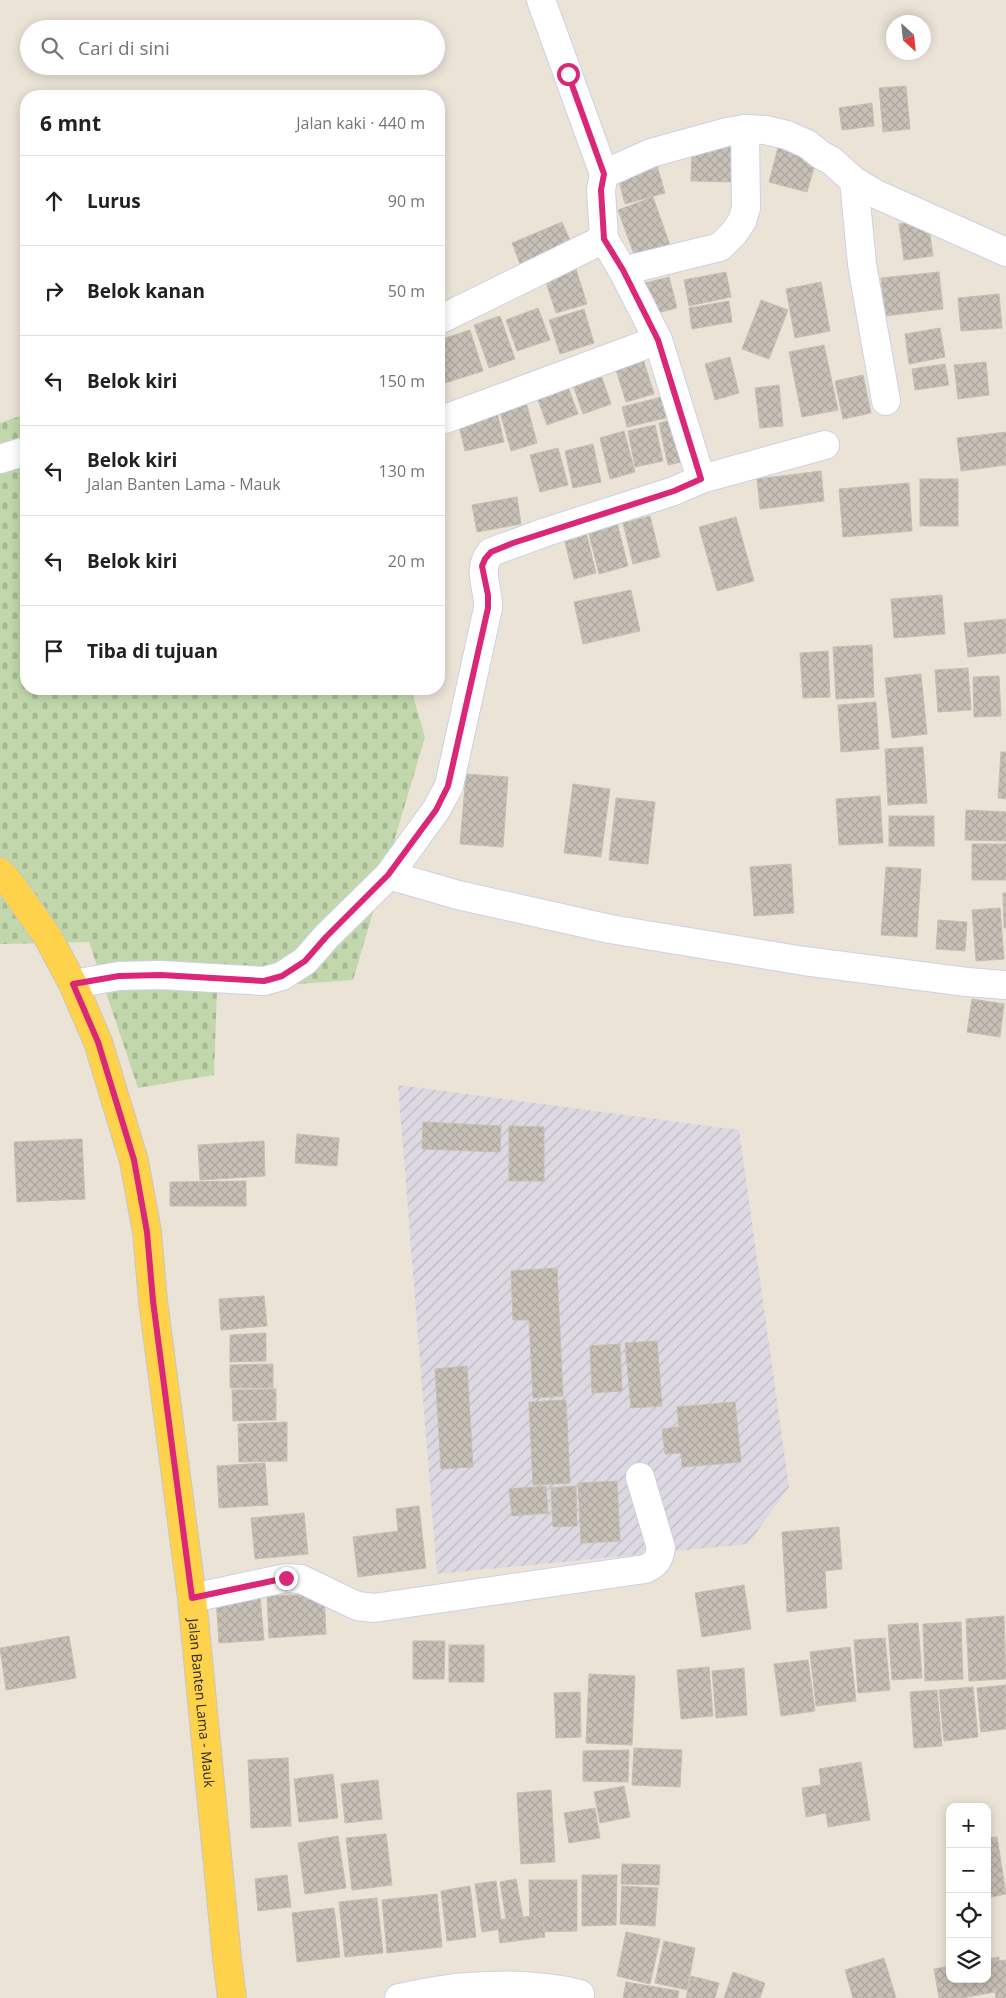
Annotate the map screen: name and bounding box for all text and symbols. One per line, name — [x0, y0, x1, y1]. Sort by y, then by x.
north arrow — [886, 15, 931, 60]
search box — [20, 20, 445, 75]
icon: search — [38, 34, 66, 62]
text: Cari di sini — [78, 35, 170, 61]
route start — [557, 63, 580, 86]
text: 6 mnt — [40, 109, 101, 137]
text: Jalan kaki · 440 m — [296, 112, 425, 134]
icon: ahead — [40, 187, 68, 215]
text: Lurus — [87, 188, 141, 214]
text: 90 m — [388, 190, 425, 212]
icon: right — [40, 277, 68, 305]
text: Belok kanan — [87, 278, 205, 304]
text: 50 m — [388, 280, 425, 302]
icon: left — [40, 367, 68, 395]
text: Belok kiri — [87, 368, 177, 394]
text: 150 m — [379, 370, 425, 392]
text: Belok kiri — [87, 447, 177, 473]
icon: left — [40, 457, 68, 485]
text: 130 m — [379, 460, 425, 482]
text: Jalan Banten Lama - Mauk — [87, 473, 281, 495]
icon: left — [40, 547, 68, 575]
text: Belok kiri — [87, 548, 177, 574]
text: 20 m — [388, 550, 425, 572]
icon: arrive — [40, 637, 68, 665]
text: Tiba di tujuan — [87, 638, 218, 664]
route end — [275, 1567, 298, 1590]
street label: Jalan Banten Lama - Mauk — [184, 1616, 220, 1789]
map controls — [946, 1803, 991, 1983]
button: + — [946, 1803, 991, 1848]
button: − — [946, 1848, 991, 1893]
button: locate — [946, 1893, 991, 1938]
button: layers — [946, 1938, 991, 1983]

